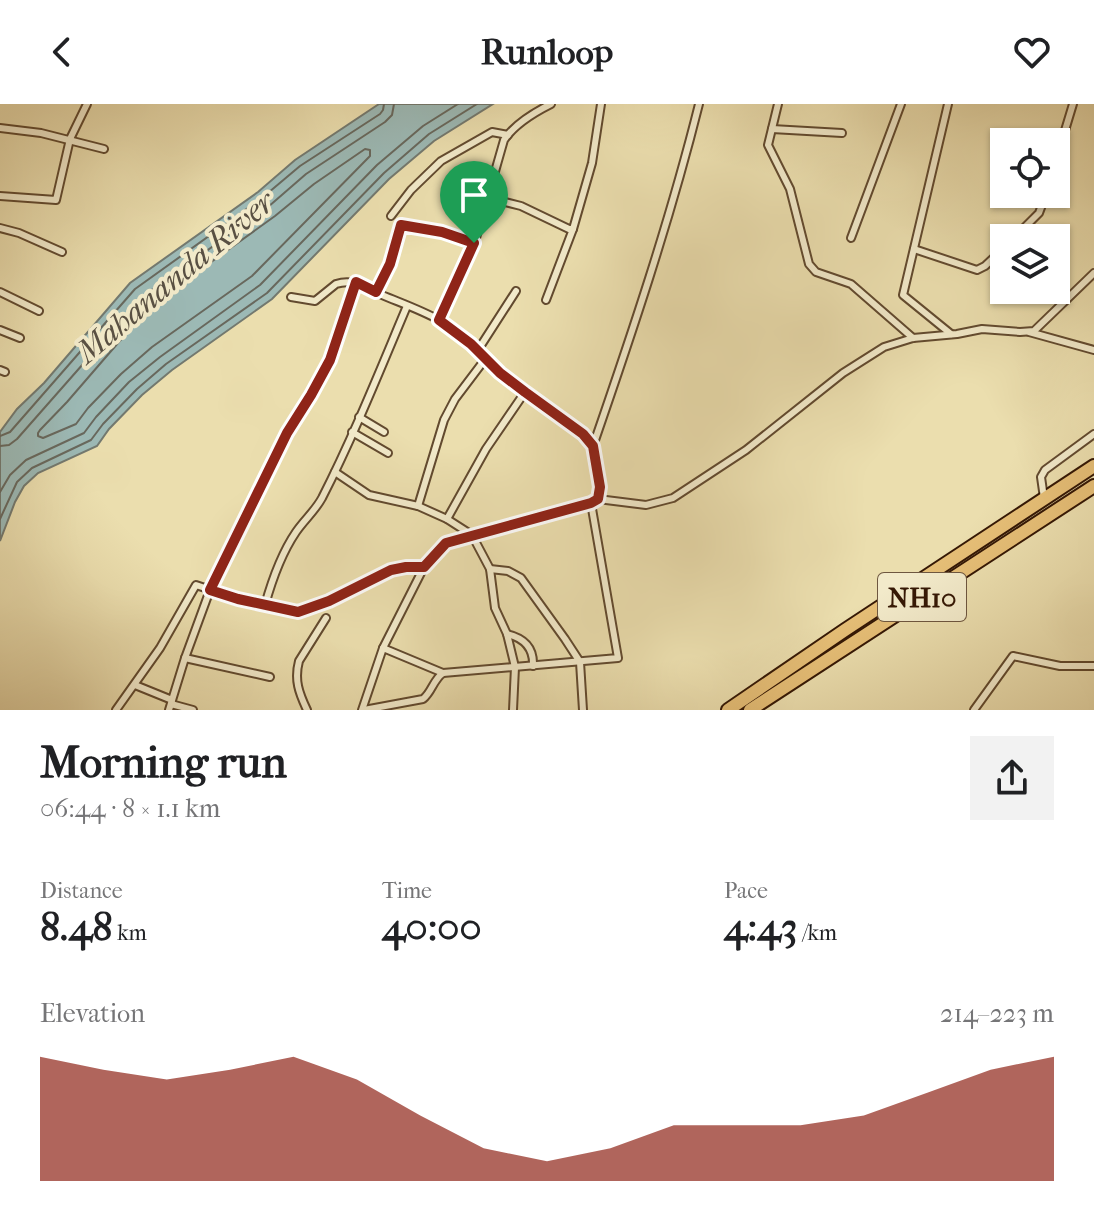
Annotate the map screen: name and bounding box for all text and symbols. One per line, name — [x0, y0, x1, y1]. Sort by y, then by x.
icon: back — [40, 30, 84, 74]
icon: heart — [1010, 30, 1054, 74]
text: Runloop — [481, 31, 613, 73]
map controls — [990, 128, 1070, 304]
button: locate — [990, 128, 1070, 208]
pin — [440, 161, 508, 243]
icon: arrive — [452, 173, 496, 217]
water label: Mahananda River — [67, 182, 284, 372]
button: layers — [990, 224, 1070, 304]
road number: NH10 — [878, 573, 966, 621]
button: share — [970, 736, 1054, 820]
text: Morning run — [40, 737, 287, 788]
text: 06:44 · 8 × 1.1 km — [40, 793, 220, 824]
text: Distance — [40, 878, 123, 904]
text: Time — [382, 878, 432, 904]
text: Pace — [724, 878, 768, 904]
text: 8.48 — [40, 904, 113, 950]
text: 40:00 — [382, 904, 482, 950]
text: 4:43 — [724, 904, 797, 950]
text: km — [113, 920, 147, 946]
text: /km — [797, 920, 837, 946]
text: Elevation — [40, 998, 145, 1029]
text: 214–223 m — [940, 998, 1054, 1029]

